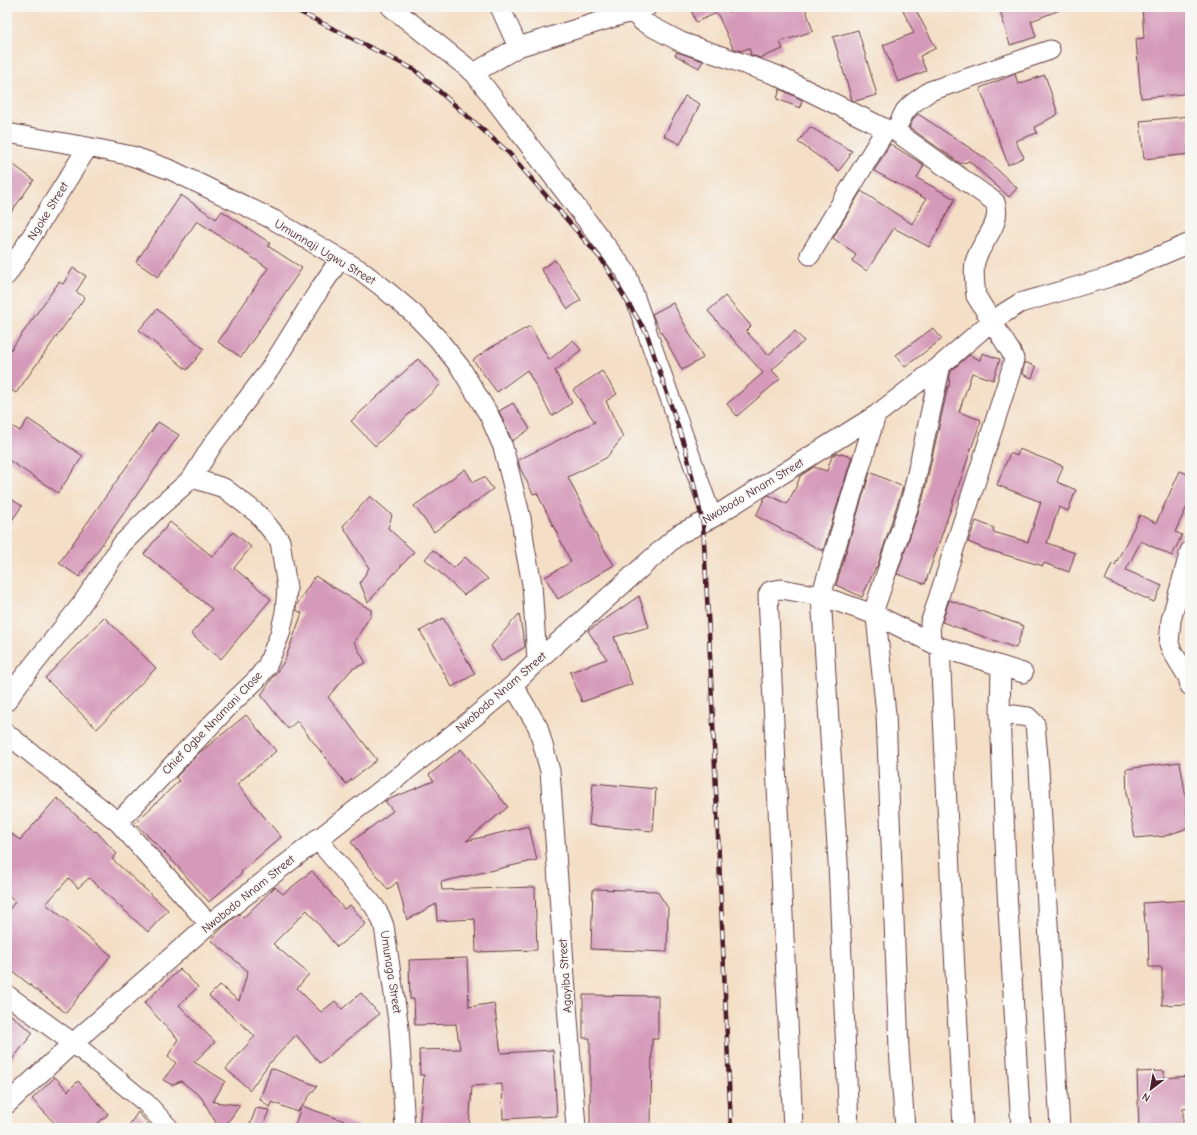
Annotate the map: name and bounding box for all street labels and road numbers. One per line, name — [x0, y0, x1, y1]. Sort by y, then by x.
street label: Ngoke Street — [25, 179, 72, 243]
street label: Umunnaji Ugwu Street — [272, 216, 379, 288]
street label: Nwobodo Nnam Street — [700, 455, 807, 527]
street label: Nwobodo Nnam Street — [453, 648, 550, 735]
street label: Chief Ogbe Nnamani Close — [159, 669, 265, 777]
street label: Nwobodo Nnam Street — [199, 852, 298, 936]
street label: Umunaga Street — [378, 930, 405, 1015]
street label: Agayiba Street — [555, 938, 575, 1014]

